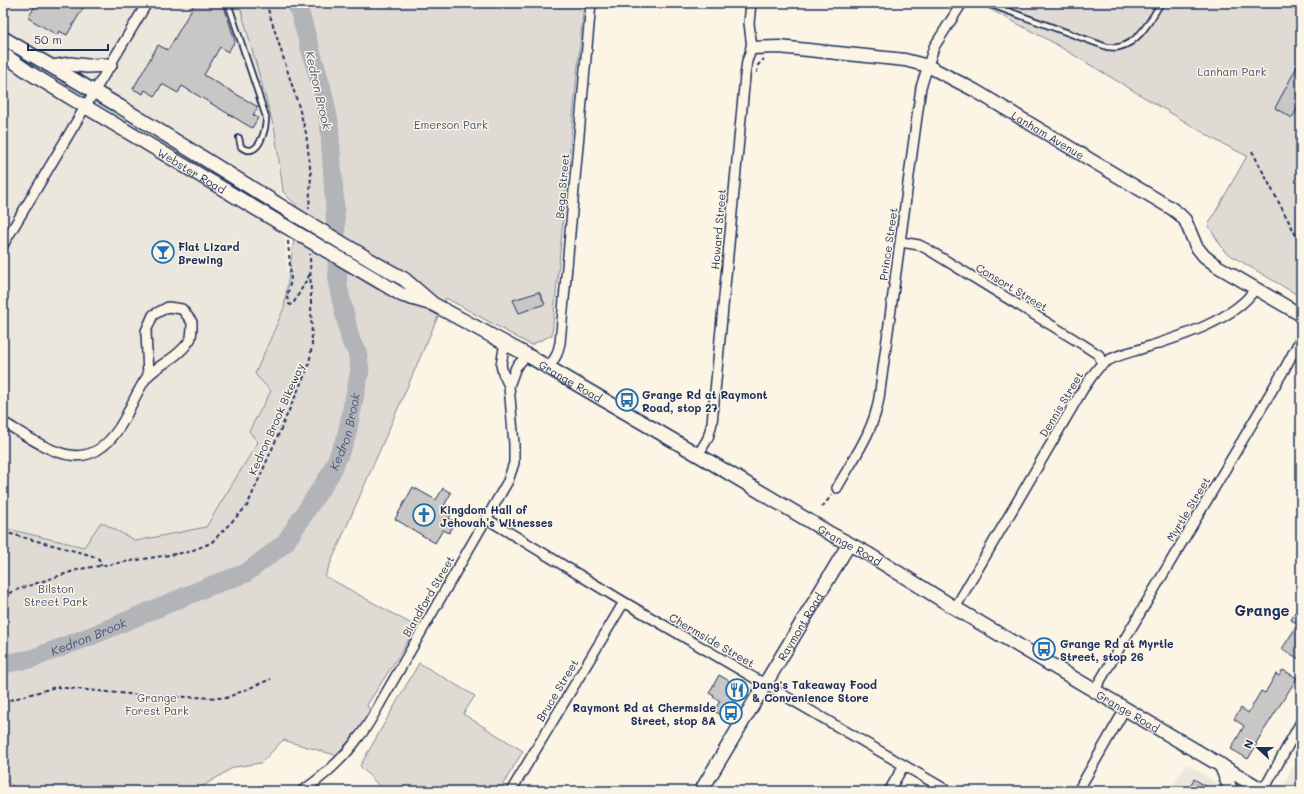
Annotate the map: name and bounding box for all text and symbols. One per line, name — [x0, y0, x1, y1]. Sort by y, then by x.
scale bar — [28, 26, 108, 52]
text: 50 m — [34, 31, 62, 47]
water label: Kedron Brook — [302, 49, 336, 131]
park label: Lanham Park — [1197, 64, 1267, 79]
street label: Lanham Avenue — [1009, 107, 1088, 162]
park label: Emerson Park — [414, 117, 488, 132]
street label: Webster Road — [155, 144, 229, 197]
street label: Bega Street — [552, 153, 572, 219]
street label: Howard Street — [707, 188, 729, 270]
street label: Prince Street — [875, 206, 901, 281]
bar icon: Flat Lizard Brewing — [150, 239, 176, 265]
place label: Flat Lizard Brewing — [178, 239, 239, 267]
street label: Consort Street — [973, 260, 1051, 314]
street label: Grange Road — [536, 356, 605, 405]
street label: Kedron Brook Bikeway — [245, 361, 308, 477]
street label: Dennis Street — [1036, 368, 1087, 439]
bus stop icon: Grange Rd at Raymont Road, stop 27 — [614, 387, 640, 413]
place label: Grange Rd at Raymont Road, stop 27 — [642, 387, 768, 415]
water label: Kedron Brook — [325, 391, 363, 473]
street label: Myrtle Street — [1163, 474, 1213, 544]
church icon: Kingdom Hall of Jehovah’s Witnesses — [411, 502, 437, 528]
place label: Kingdom Hall of Jehovah’s Witnesses — [440, 502, 553, 530]
street label: Grange Road — [816, 521, 885, 568]
street label: Blandford Street — [399, 553, 457, 639]
park label: Bilston Street Park — [24, 581, 88, 609]
street label: Raymont Road — [773, 589, 826, 663]
district label: Grange — [1234, 600, 1290, 620]
street label: Chermside Street — [667, 609, 758, 671]
water label: Kedron Brook — [48, 614, 129, 659]
bus stop icon: Grange Rd at Myrtle Street, stop 26 — [1031, 636, 1057, 662]
place label: Grange Rd at Myrtle Street, stop 26 — [1060, 636, 1174, 664]
street label: Bruce Street — [532, 656, 582, 724]
restaurant icon: Dang's Takeaway Food & Convenience Store — [724, 677, 750, 703]
place label: Dang's Takeaway Food & Convenience Store — [752, 677, 877, 705]
street label: Grange Road — [1094, 686, 1163, 735]
park label: Grange Forest Park — [125, 690, 189, 718]
place label: Raymont Rd at Chermside Street, stop 8A — [573, 700, 716, 728]
bus stop icon: Raymont Rd at Chermside Street, stop 8A — [718, 700, 744, 726]
north arrow — [1238, 728, 1278, 768]
text: N — [1240, 737, 1257, 751]

